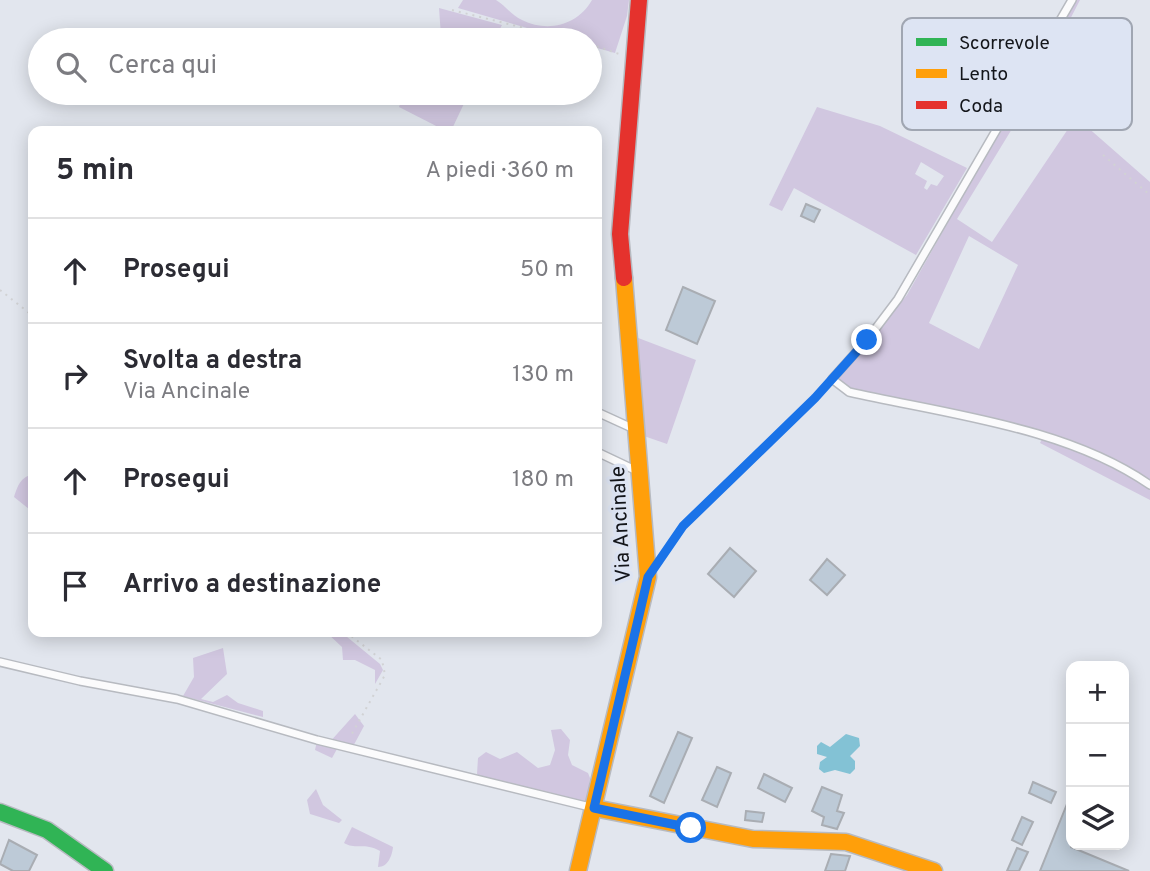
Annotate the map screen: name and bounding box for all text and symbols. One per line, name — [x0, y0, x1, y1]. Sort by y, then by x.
legend — [902, 18, 1132, 130]
search box — [28, 28, 602, 105]
text: Scorrevole — [959, 32, 1050, 56]
icon: search — [52, 48, 90, 86]
text: Cerca qui — [108, 50, 217, 83]
text: Lento — [959, 63, 1008, 87]
text: Coda — [959, 95, 1003, 119]
text: 5 min — [56, 153, 134, 190]
text: A piedi · 360 m — [425, 157, 574, 186]
icon: ahead — [56, 252, 94, 290]
text: Prosegui — [123, 254, 230, 287]
text: 50 m — [520, 256, 574, 285]
route end — [851, 324, 882, 355]
text: Svolta a destra — [123, 345, 302, 378]
icon: right — [56, 357, 94, 395]
text: 130 m — [512, 361, 574, 390]
text: Via Ancinale — [123, 378, 250, 407]
icon: ahead — [56, 462, 94, 500]
text: Prosegui — [123, 464, 230, 497]
street label: Via Ancinale — [605, 465, 638, 583]
text: 180 m — [512, 466, 574, 495]
icon: arrive — [56, 567, 94, 605]
text: Arrivo a destinazione — [123, 569, 381, 602]
map controls — [1066, 661, 1129, 850]
button: + — [1066, 661, 1129, 724]
button: − — [1066, 724, 1129, 787]
button: layers — [1066, 787, 1129, 850]
route start — [675, 812, 706, 843]

